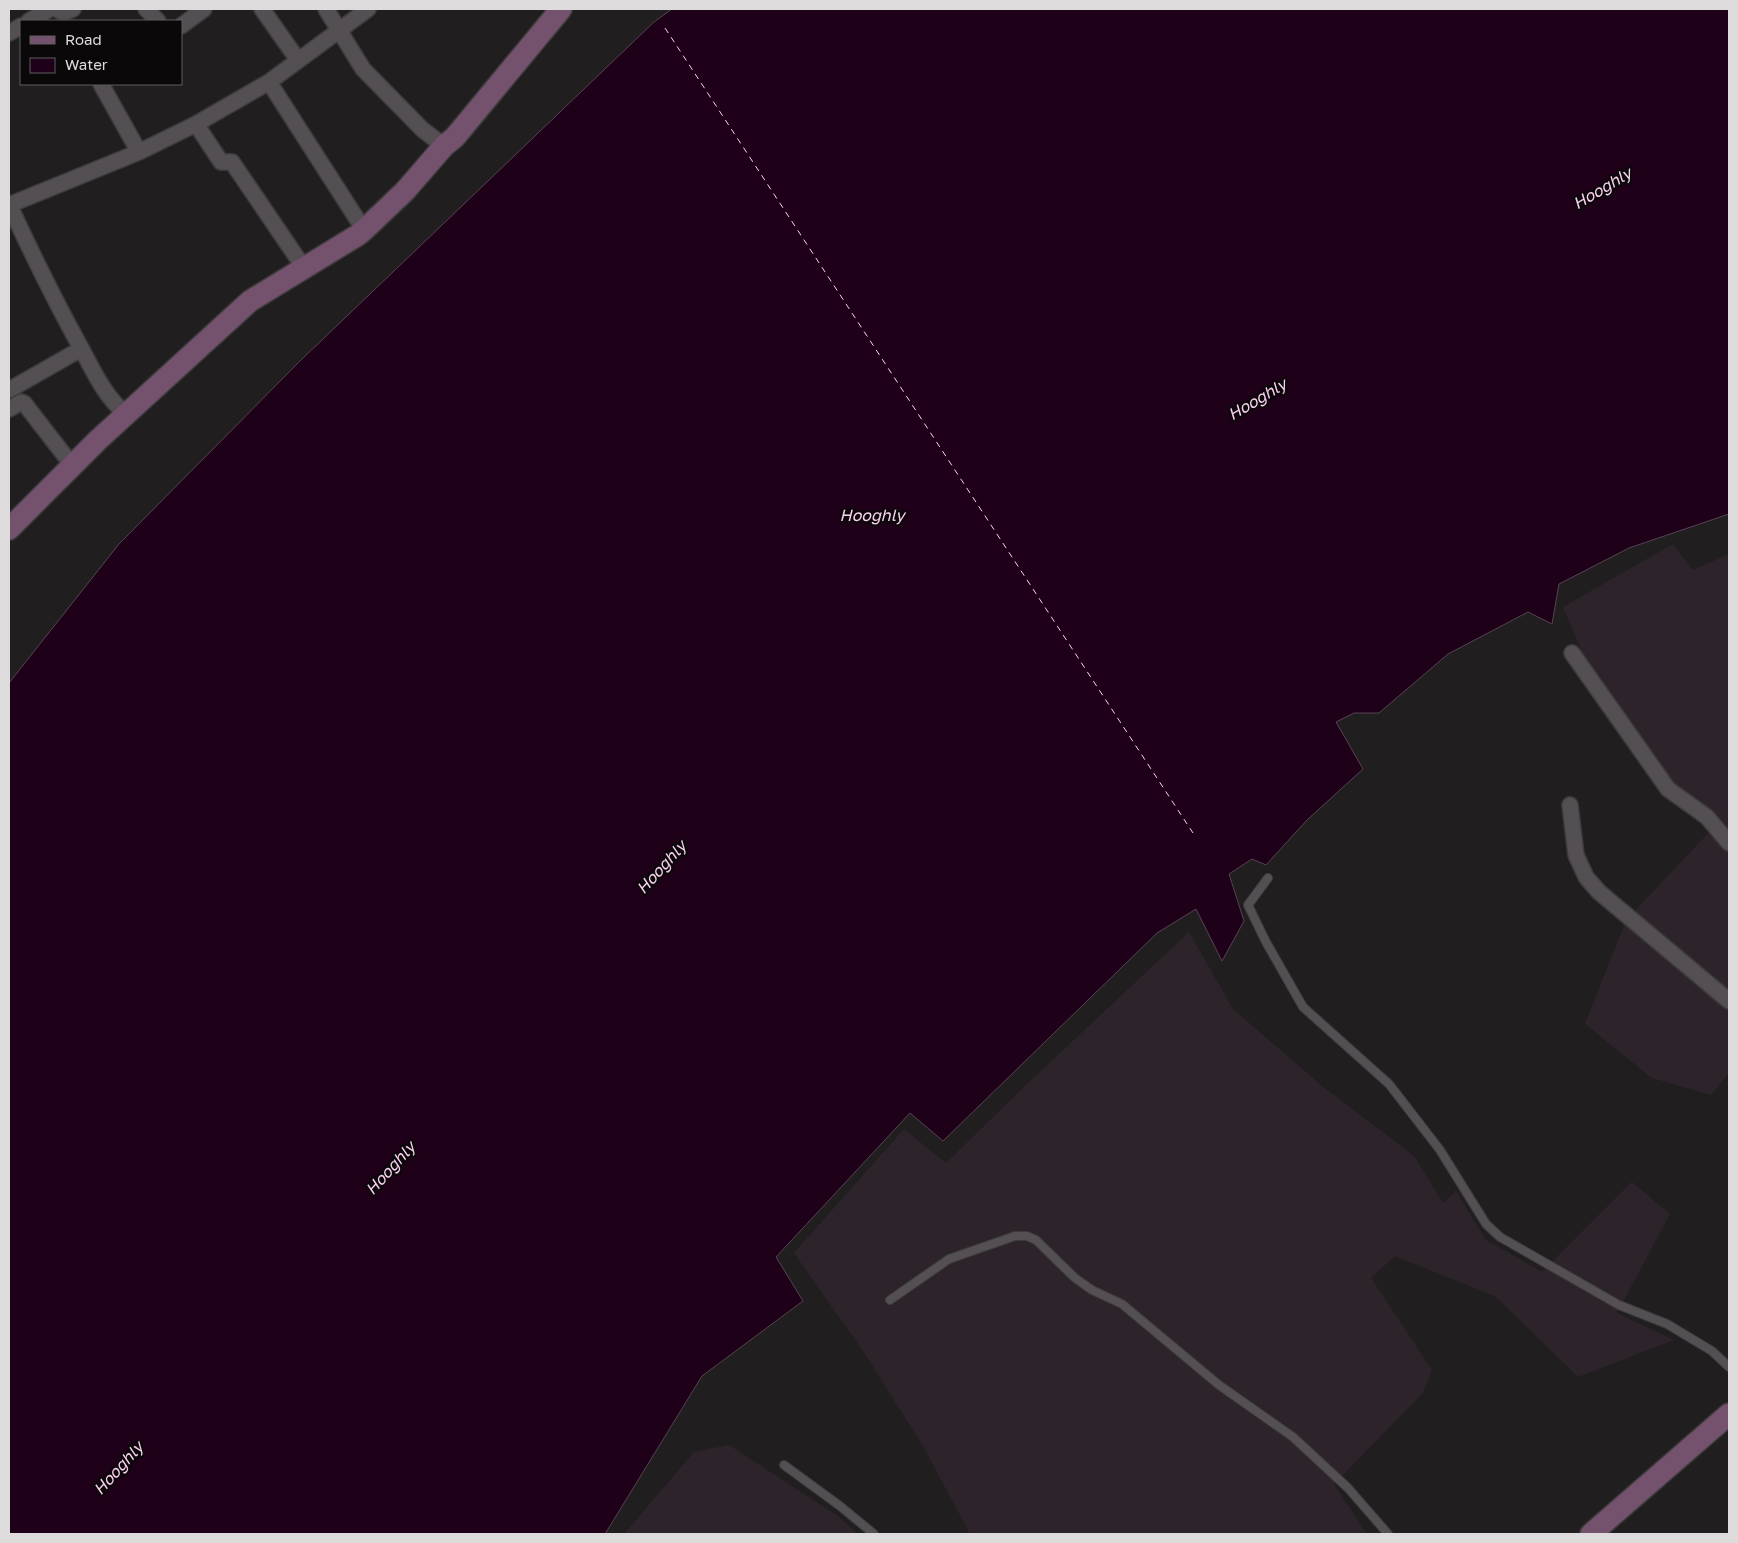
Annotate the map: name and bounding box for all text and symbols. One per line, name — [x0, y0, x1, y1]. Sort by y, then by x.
legend — [20, 20, 182, 85]
text: Road — [65, 30, 102, 48]
text: Water — [65, 55, 108, 73]
water label: Hooghly — [1569, 162, 1637, 213]
water label: Hooghly — [1224, 373, 1292, 424]
water label: Hooghly — [840, 505, 906, 525]
water label: Hooghly — [632, 835, 691, 898]
water label: Hooghly — [361, 1136, 420, 1199]
water label: Hooghly — [89, 1436, 148, 1499]

